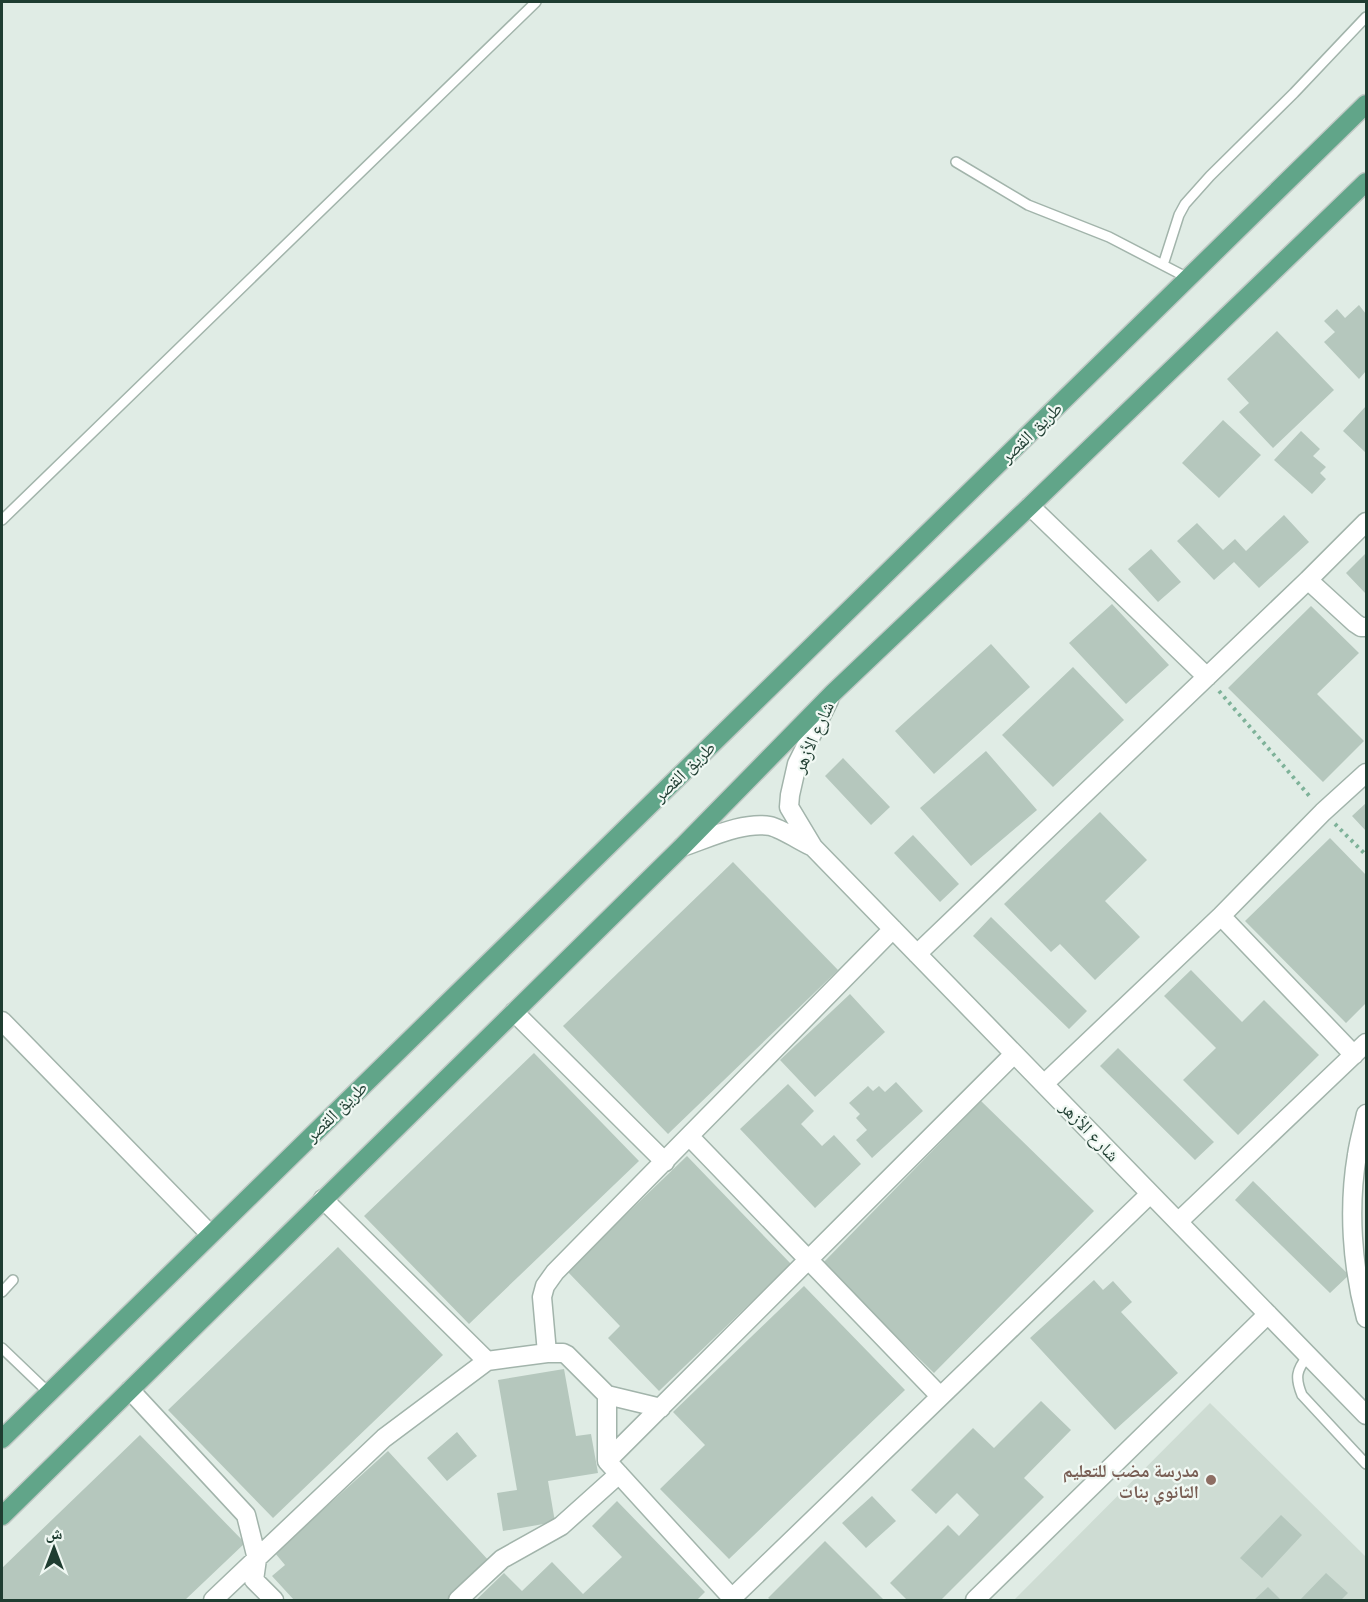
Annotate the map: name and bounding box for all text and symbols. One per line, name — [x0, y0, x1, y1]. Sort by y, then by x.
street label: طريق القصر — [995, 397, 1067, 468]
street label: شارع الأزهر — [788, 698, 839, 777]
street label: طريق القصر — [648, 736, 720, 807]
street label: طريق القصر — [300, 1076, 372, 1147]
street label: شارع الأزهر — [1055, 1096, 1124, 1166]
place label: مدرسة مضب للتعليم الثانوي بنات — [1063, 1460, 1199, 1506]
marker: مدرسة مضب للتعليم الثانوي بنات — [1204, 1473, 1218, 1487]
north arrow — [24, 1518, 84, 1578]
text: ش — [46, 1524, 63, 1543]

